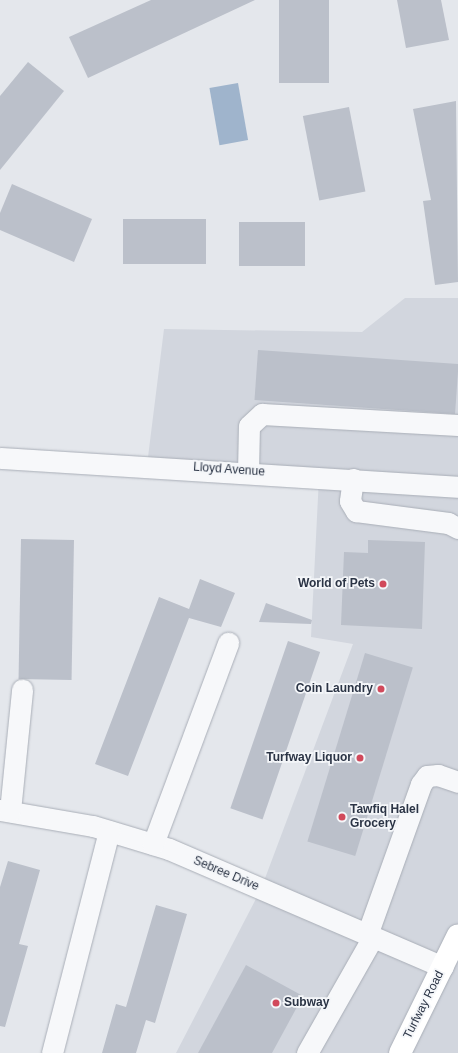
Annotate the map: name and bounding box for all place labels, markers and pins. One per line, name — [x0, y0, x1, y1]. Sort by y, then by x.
place label: World of Pets — [298, 577, 375, 591]
marker: World of Pets — [378, 579, 388, 589]
place label: Coin Laundry — [296, 682, 373, 696]
marker: Coin Laundry — [376, 684, 386, 694]
place label: Turfway Liquor — [266, 751, 352, 765]
marker: Turfway Liquor — [355, 753, 365, 763]
place label: Tawfiq Halel Grocery — [350, 803, 419, 831]
marker: Tawfiq Halel Grocery — [337, 812, 347, 822]
place label: Subway — [284, 996, 329, 1010]
marker: Subway — [271, 998, 281, 1008]

